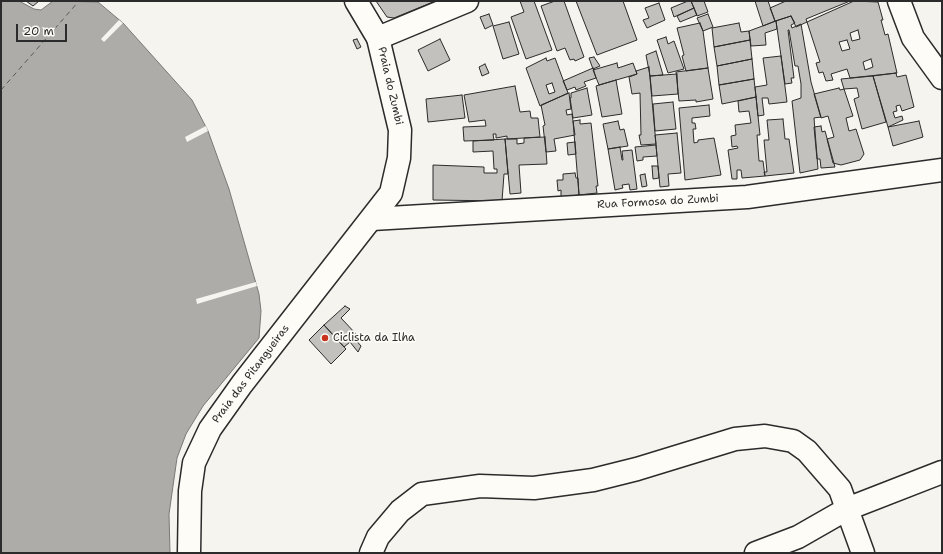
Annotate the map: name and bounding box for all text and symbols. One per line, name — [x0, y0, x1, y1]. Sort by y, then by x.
scale bar — [18, 16, 69, 42]
text: 20 m — [23, 23, 54, 39]
street label: Praia do Zumbi — [375, 46, 405, 126]
street label: Rua Formosa do Zumbi — [597, 192, 719, 212]
street label: Praia das Pitangueiras — [210, 322, 292, 426]
place label: Ciclista da Ilha — [333, 331, 415, 345]
marker: Ciclista da Ilha — [320, 333, 330, 343]

